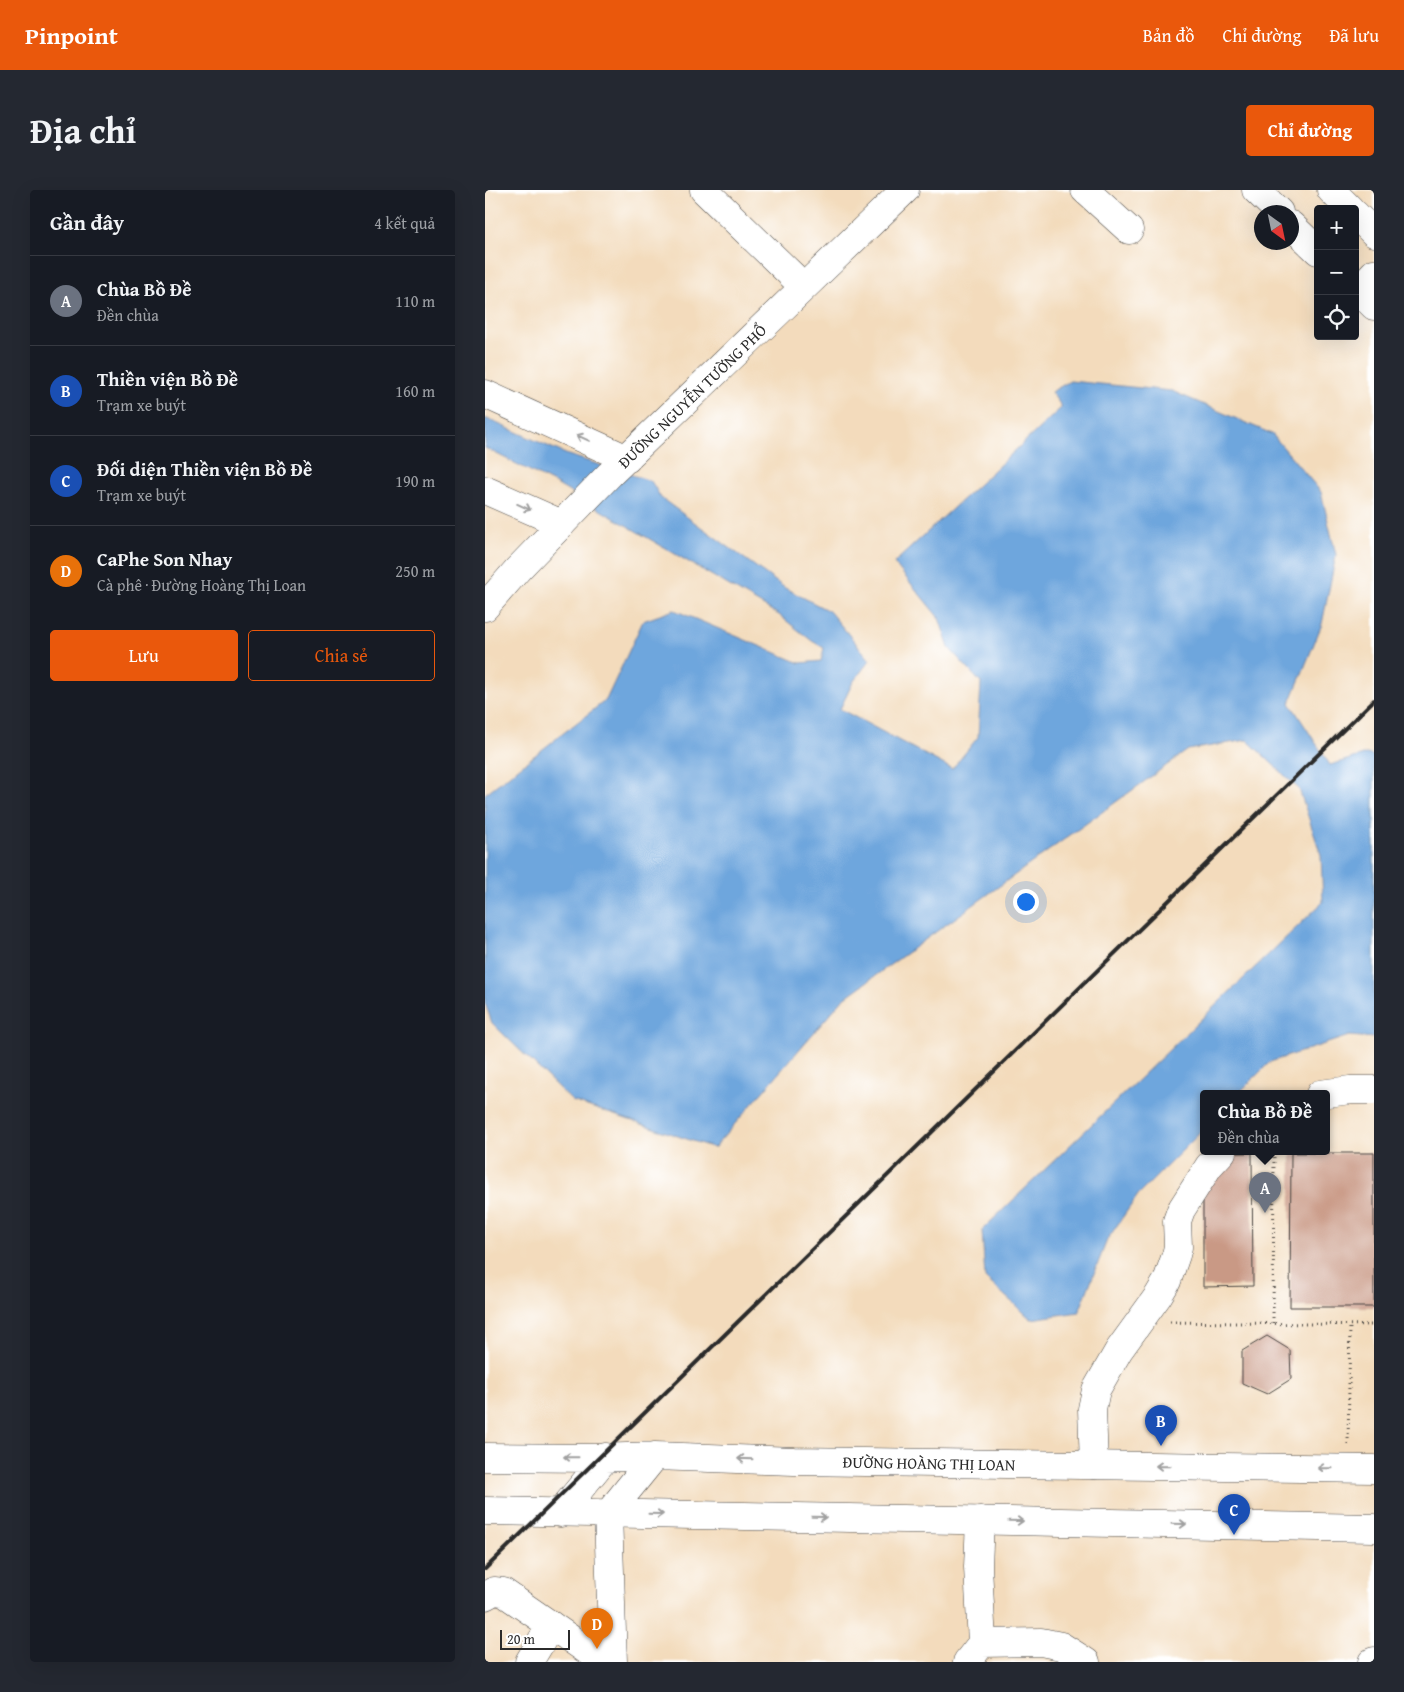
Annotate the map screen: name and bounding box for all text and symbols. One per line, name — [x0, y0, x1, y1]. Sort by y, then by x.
text: Pinpoint — [25, 18, 118, 53]
text: Bản đồ — [1143, 22, 1194, 49]
text: Chỉ đường — [1222, 22, 1301, 49]
text: Đã lưu — [1329, 22, 1379, 49]
text: Địa chỉ — [30, 105, 136, 156]
button: Chỉ đường — [1246, 105, 1374, 156]
north arrow — [1254, 205, 1299, 250]
map controls — [1314, 205, 1359, 340]
button: + — [1314, 205, 1359, 250]
text: Gần đây — [50, 207, 124, 238]
text: 4 kết quả — [374, 211, 435, 235]
button: − — [1314, 250, 1359, 295]
text: Chùa Bồ Đề — [97, 275, 192, 303]
text: A — [61, 289, 71, 313]
text: 110 m — [395, 289, 435, 313]
button: locate — [1314, 295, 1359, 340]
text: Đền chùa — [97, 303, 159, 327]
street label: ĐƯỜNG NGUYỄN TƯỜNG PHỔ — [612, 318, 772, 474]
text: Thiền viện Bồ Đề — [97, 365, 238, 393]
text: B — [61, 379, 71, 403]
text: 160 m — [395, 379, 435, 403]
text: Trạm xe buýt — [97, 393, 186, 417]
one-way arrow — [576, 433, 591, 443]
text: Đối diện Thiền viện Bồ Đề — [97, 455, 312, 483]
text: C — [61, 469, 71, 493]
text: 190 m — [395, 469, 435, 493]
text: Trạm xe buýt — [97, 483, 186, 507]
one-way arrow — [516, 502, 531, 512]
text: CaPhe Son Nhay — [97, 545, 232, 573]
text: D — [61, 559, 71, 583]
text: 250 m — [395, 559, 435, 583]
text: Cà phê · Đường Hoàng Thị Loan — [97, 573, 306, 597]
button: Lưu — [50, 630, 238, 681]
button: Chia sẻ — [248, 630, 435, 681]
your location — [1013, 889, 1039, 915]
popup — [1200, 1090, 1330, 1155]
text: Chùa Bồ Đề — [1218, 1097, 1312, 1125]
text: Đền chùa — [1218, 1125, 1280, 1149]
pin: A — [1249, 1172, 1281, 1213]
pin: B — [1145, 1405, 1177, 1446]
street label: ĐƯỜNG HOÀNG THỊ LOAN — [842, 1449, 1016, 1477]
one-way arrow — [564, 1453, 580, 1462]
one-way arrow — [737, 1454, 754, 1464]
one-way arrow — [1155, 1461, 1172, 1471]
one-way arrow — [1318, 1463, 1334, 1473]
pin: C — [1218, 1494, 1250, 1535]
one-way arrow — [648, 1510, 664, 1519]
one-way arrow — [810, 1513, 826, 1522]
one-way arrow — [1008, 1516, 1024, 1526]
one-way arrow — [1170, 1519, 1186, 1529]
pin: D — [581, 1608, 613, 1649]
scale bar — [500, 1627, 570, 1650]
text: 20 m — [507, 1629, 535, 1649]

